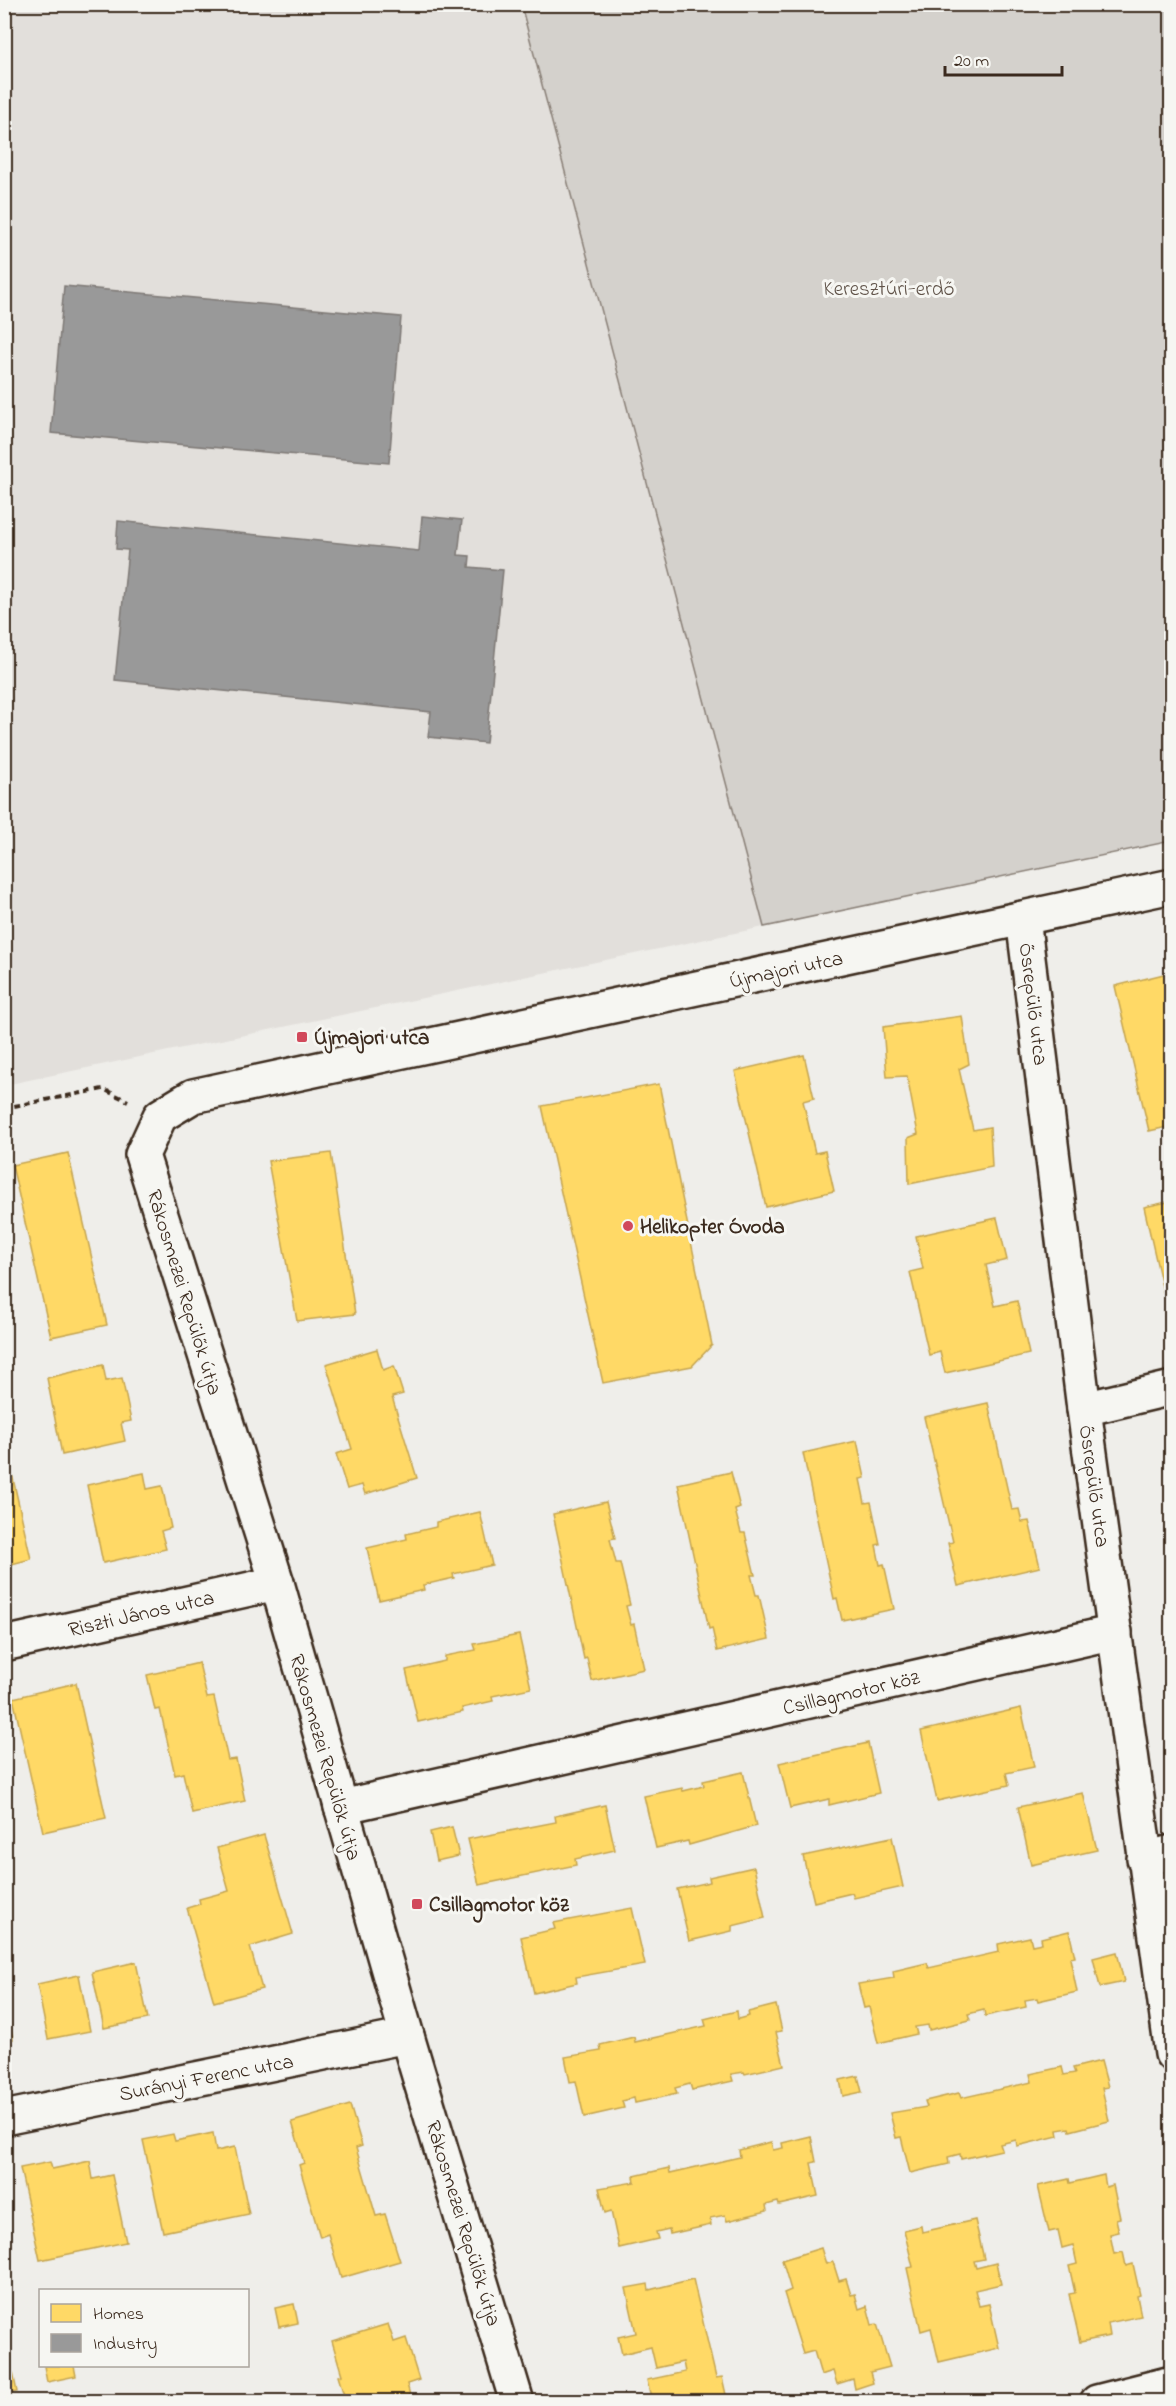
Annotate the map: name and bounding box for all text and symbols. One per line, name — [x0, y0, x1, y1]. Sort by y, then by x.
scale bar — [945, 39, 1062, 77]
text: 20 m — [954, 49, 989, 75]
park label: Keresztúri-erdő — [824, 275, 954, 305]
street label: Ősrepülő utca — [1010, 941, 1054, 1067]
street label: Újmajori utca — [727, 944, 846, 998]
place label: Újmajori utca — [314, 1024, 429, 1054]
marker: Újmajori utca — [295, 1030, 309, 1044]
street label: Rákosmezei Repülők útja — [138, 1186, 229, 1399]
place label: Helikopter Óvoda — [640, 1213, 785, 1243]
marker: Helikopter Óvoda — [621, 1219, 635, 1233]
street label: Ősrepülő utca — [1070, 1423, 1116, 1549]
street label: Riszti János utca — [66, 1584, 217, 1646]
street label: Rákosmezei Repülők útja — [280, 1651, 368, 1864]
street label: Csillagmotor köz — [780, 1664, 924, 1726]
place label: Csillagmotor köz — [429, 1891, 570, 1923]
marker: Csillagmotor köz — [410, 1897, 424, 1911]
street label: Surányi Ferenc utca — [117, 2047, 297, 2113]
street label: Rákosmezei Repülők útja — [417, 2117, 508, 2330]
legend — [39, 2289, 249, 2367]
text: Homes — [93, 2302, 144, 2328]
text: Industry — [93, 2332, 157, 2358]

